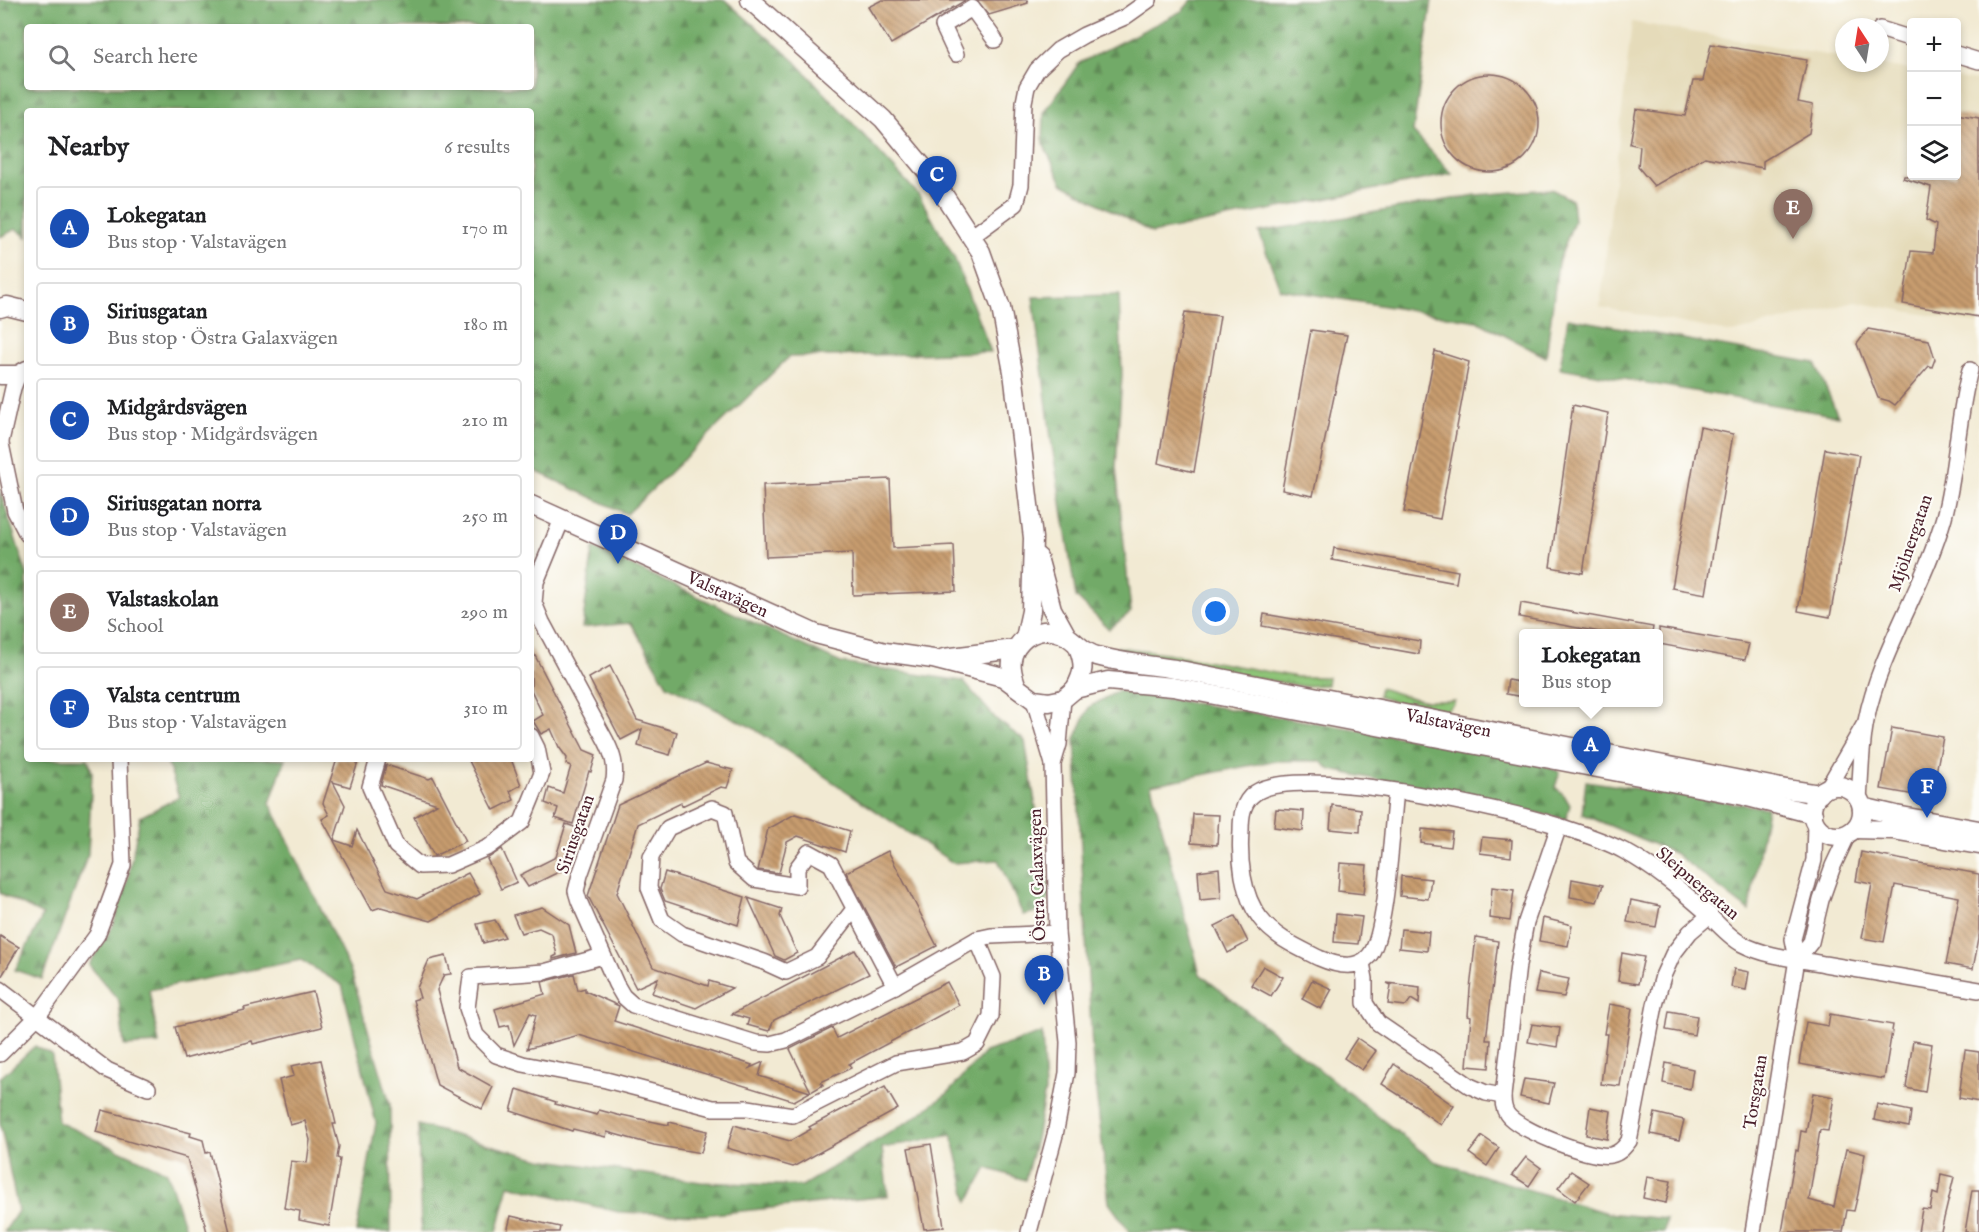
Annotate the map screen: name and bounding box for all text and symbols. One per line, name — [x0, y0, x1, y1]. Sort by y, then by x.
north arrow — [1835, 18, 1889, 72]
map controls — [1907, 18, 1961, 180]
button: + — [1907, 18, 1961, 72]
search box — [24, 24, 534, 90]
icon: search — [45, 41, 78, 74]
text: Search here — [93, 43, 198, 71]
button: − — [1907, 72, 1961, 126]
button: layers — [1907, 126, 1961, 180]
text: Nearby — [48, 131, 129, 164]
text: 6 results — [444, 135, 510, 160]
pin: C — [918, 156, 956, 206]
pin: E — [1774, 190, 1812, 239]
text: Lokegatan — [107, 202, 207, 230]
text: A — [63, 216, 76, 241]
text: 170 m — [462, 216, 508, 241]
text: Bus stop · Valstavägen — [107, 230, 287, 255]
text: Siriusgatan — [107, 298, 207, 326]
text: B — [63, 312, 76, 337]
text: 180 m — [463, 312, 508, 337]
text: Bus stop · Östra Galaxvägen — [107, 326, 338, 351]
text: Midgårdsvägen — [107, 394, 247, 422]
text: C — [62, 408, 77, 433]
text: 210 m — [462, 408, 508, 433]
text: Bus stop · Midgårdsvägen — [107, 422, 318, 447]
text: Siriusgatan norra — [107, 490, 261, 518]
street label: Mjölnergatan — [1884, 491, 1939, 595]
text: D — [61, 504, 78, 529]
text: 250 m — [462, 504, 508, 529]
pin: D — [598, 514, 638, 564]
text: Bus stop · Valstavägen — [107, 518, 287, 543]
street label: Valstavägen — [682, 567, 772, 624]
text: Valstaskolan — [107, 586, 219, 614]
your location — [1201, 597, 1230, 626]
text: E — [63, 600, 76, 625]
text: 290 m — [460, 600, 508, 625]
text: School — [107, 614, 163, 639]
popup — [1519, 629, 1663, 707]
text: Lokegatan — [1541, 642, 1641, 670]
text: Bus stop — [1541, 670, 1612, 695]
text: Valsta centrum — [107, 682, 240, 710]
text: F — [63, 696, 76, 721]
text: 310 m — [464, 696, 508, 721]
street label: Valstavägen — [1402, 704, 1493, 744]
text: Bus stop · Valstavägen — [107, 710, 287, 735]
pin: A — [1572, 726, 1610, 776]
pin: F — [1908, 768, 1946, 818]
street label: Siriusgatan — [552, 792, 601, 877]
street label: Östra Galaxvägen — [1024, 808, 1052, 942]
street label: Sleipnergatan — [1650, 842, 1744, 926]
pin: B — [1024, 956, 1064, 1005]
street label: Torsgatan — [1739, 1053, 1774, 1131]

